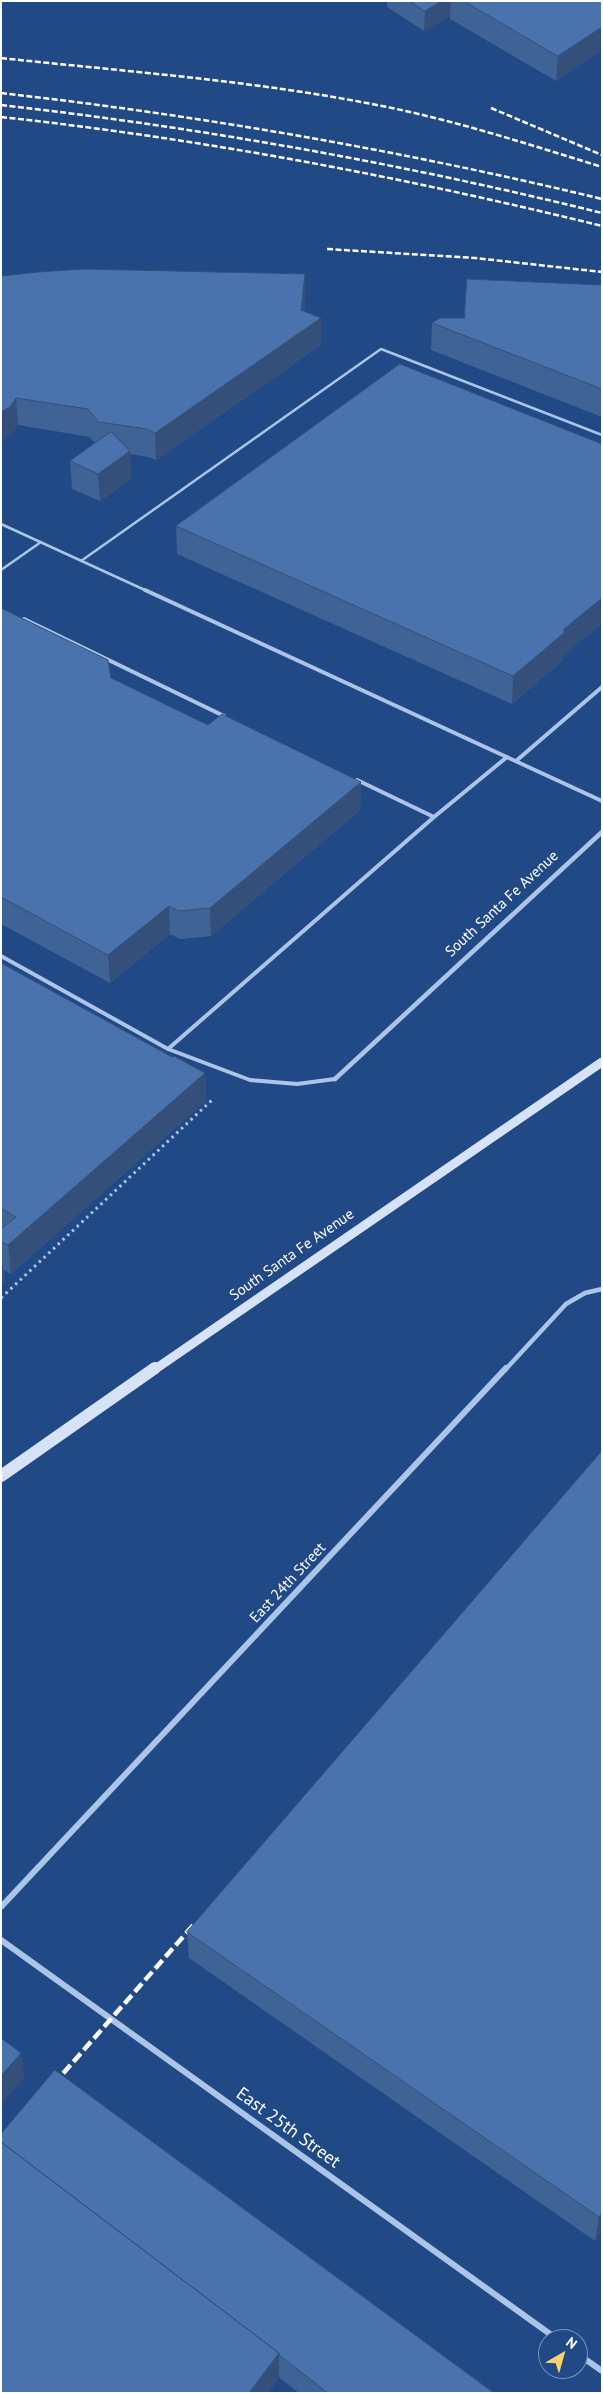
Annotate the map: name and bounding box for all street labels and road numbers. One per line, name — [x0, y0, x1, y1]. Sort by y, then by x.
street label: South Santa Fe Avenue — [442, 847, 562, 961]
street label: South Santa Fe Avenue — [226, 1205, 358, 1305]
street label: East 24th Street — [246, 1539, 330, 1627]
street label: East 25th Street — [232, 2083, 344, 2173]

